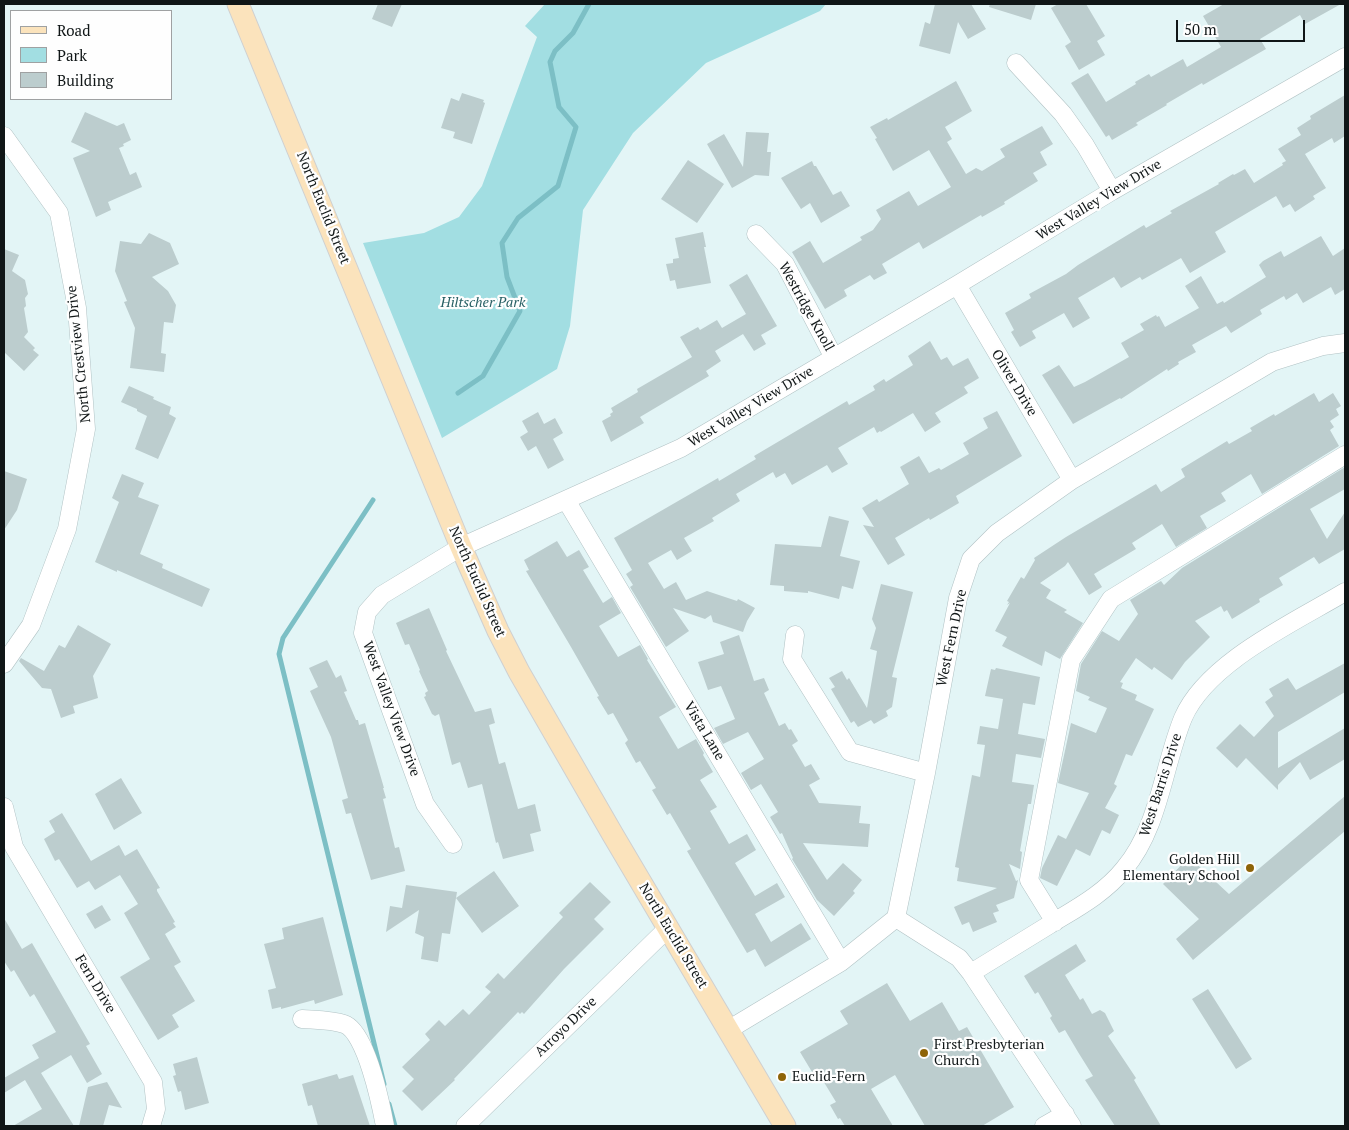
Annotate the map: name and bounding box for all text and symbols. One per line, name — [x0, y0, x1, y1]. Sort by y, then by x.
legend — [10, 10, 172, 100]
scale bar — [1179, 10, 1308, 42]
text: 50 m — [1184, 19, 1217, 39]
text: Road — [57, 20, 90, 40]
text: Park — [57, 45, 87, 65]
text: Building — [57, 70, 114, 90]
street label: North Euclid Street — [293, 149, 353, 267]
street label: West Valley View Drive — [1033, 156, 1165, 244]
street label: Westridge Knoll — [775, 260, 837, 354]
street label: North Crestview Drive — [63, 284, 95, 424]
park label: Hiltscher Park — [441, 295, 525, 311]
street label: Oliver Drive — [988, 347, 1040, 419]
street label: West Valley View Drive — [685, 363, 817, 451]
street label: North Euclid Street — [445, 524, 509, 640]
street label: West Fern Drive — [933, 588, 971, 688]
street label: West Valley View Drive — [359, 639, 423, 779]
street label: Vista Lane — [680, 699, 728, 763]
street label: West Barris Drive — [1136, 731, 1186, 839]
place label: Golden Hill Elementary School — [1123, 852, 1240, 884]
marker: Golden Hill Elementary School — [1244, 862, 1256, 874]
street label: North Euclid Street — [635, 880, 711, 992]
street label: Fern Drive — [71, 952, 119, 1016]
street label: Arroyo Drive — [532, 993, 600, 1061]
place label: First Presbyterian Church — [934, 1037, 1044, 1070]
marker: First Presbyterian Church — [918, 1047, 930, 1059]
place label: Euclid-Fern — [792, 1069, 865, 1085]
marker: Euclid-Fern — [776, 1071, 788, 1083]

